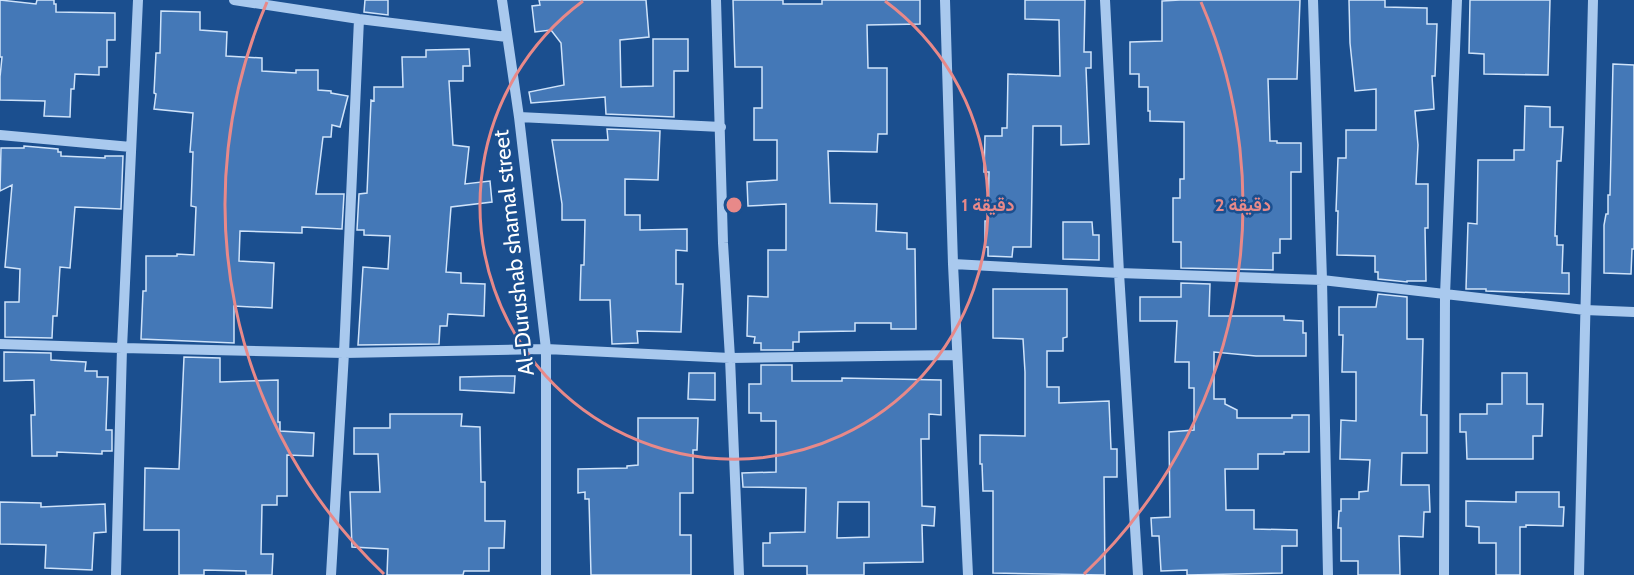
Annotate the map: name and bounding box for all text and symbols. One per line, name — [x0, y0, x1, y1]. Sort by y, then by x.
street label: Al-Durushab shamal street — [487, 128, 540, 377]
text: 1 دقيقة — [961, 194, 1015, 216]
text: 2 دقيقة — [1215, 194, 1271, 216]
centre of rings — [724, 195, 744, 215]

